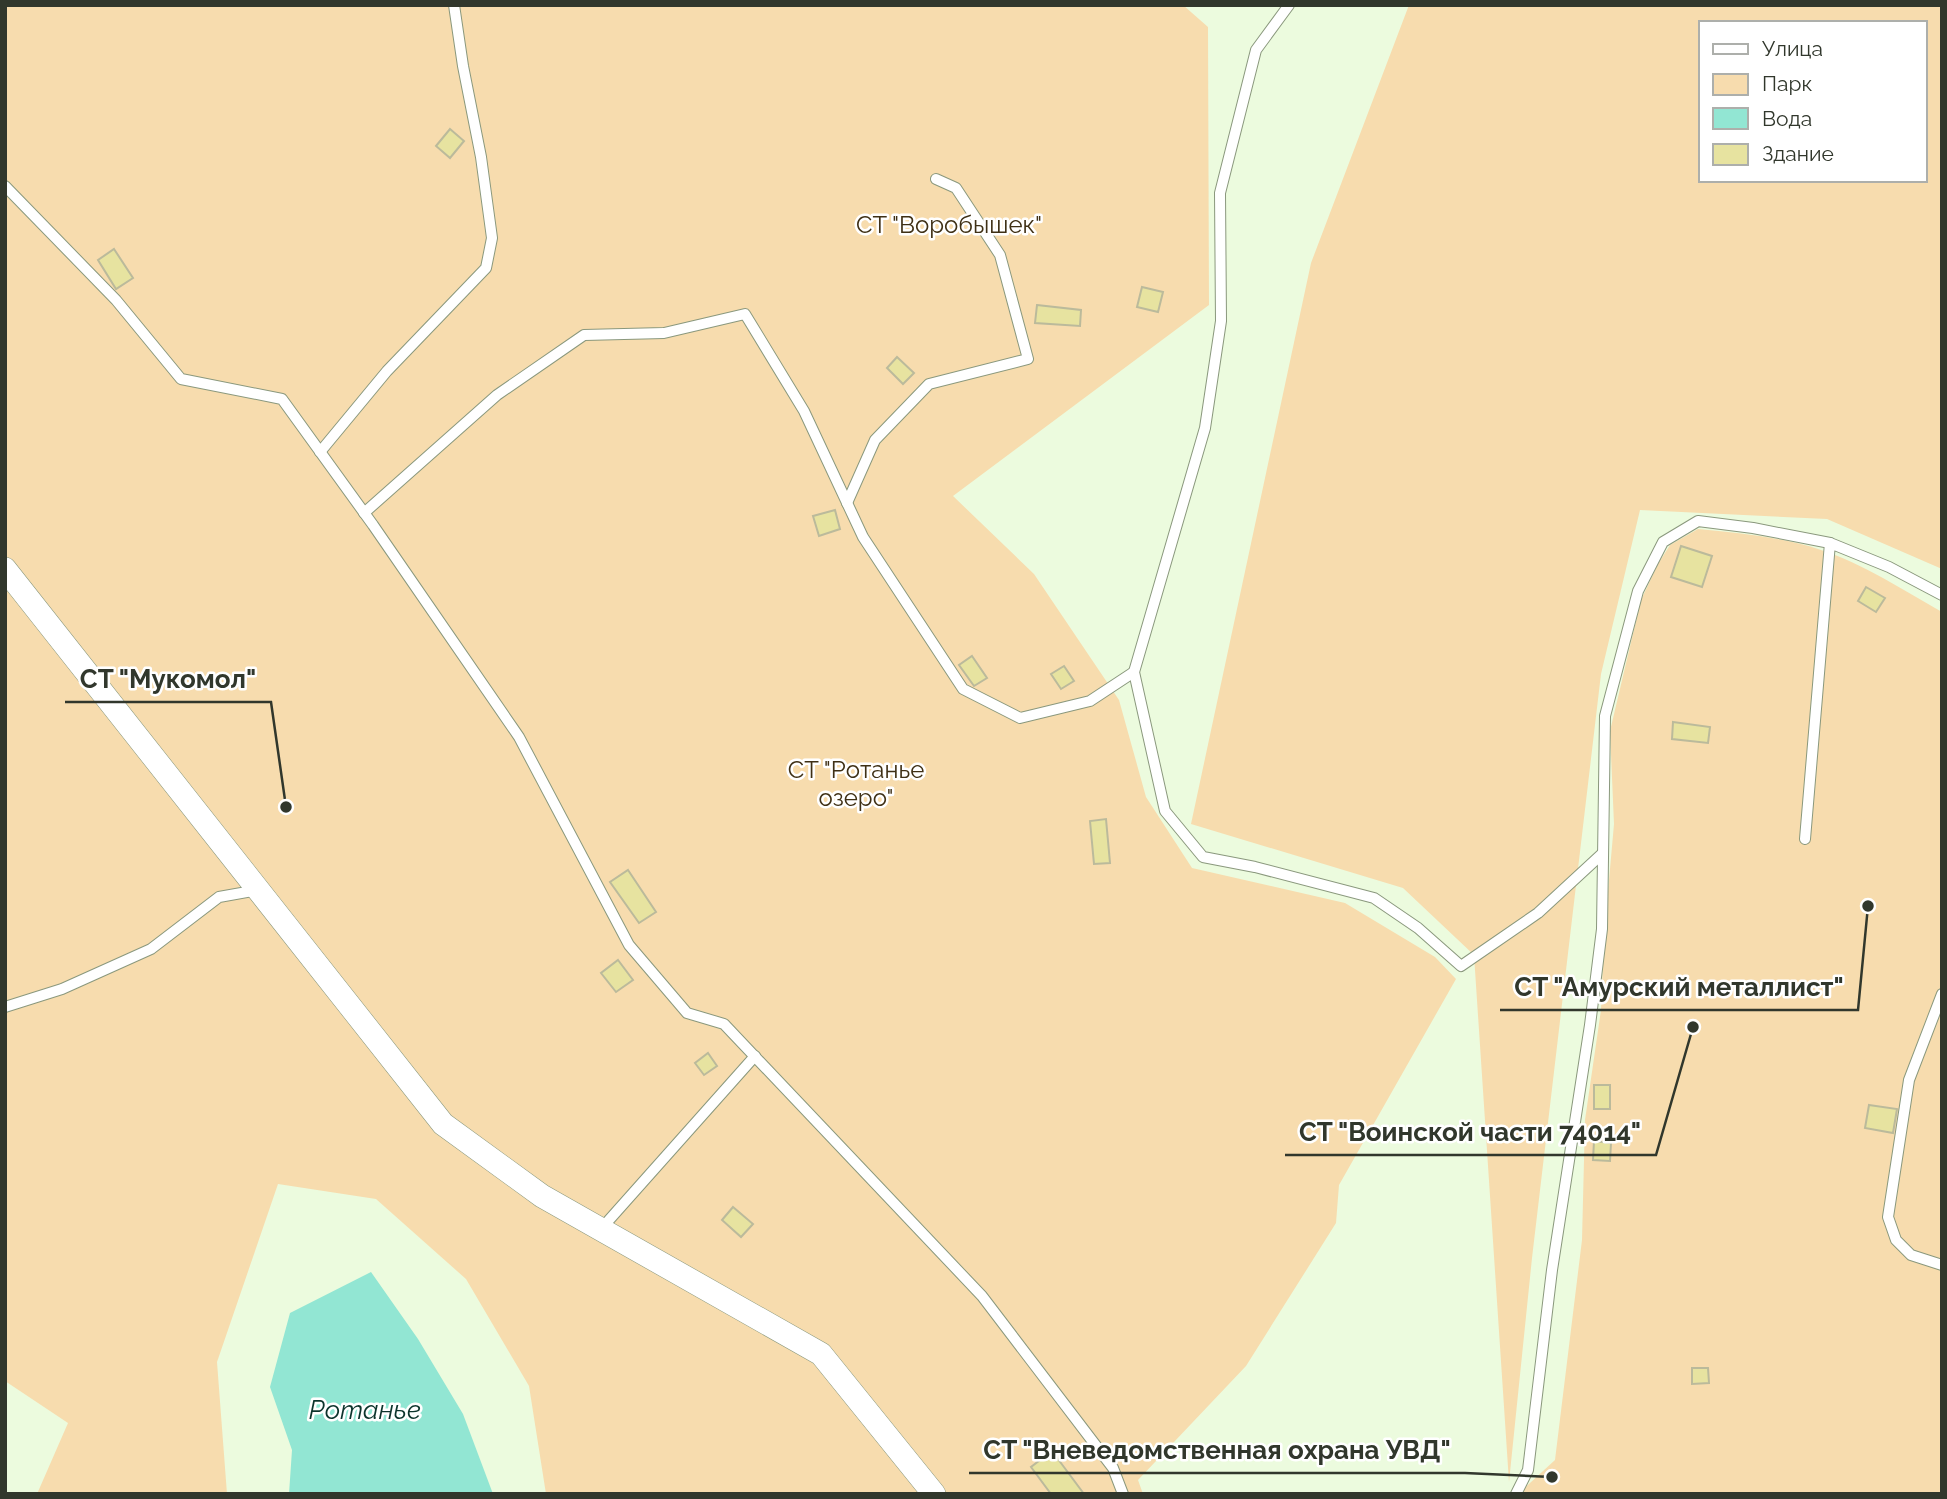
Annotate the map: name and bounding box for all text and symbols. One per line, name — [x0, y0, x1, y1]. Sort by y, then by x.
legend — [1699, 21, 1926, 182]
text: Улица — [1762, 36, 1823, 61]
text: Парк — [1762, 71, 1812, 96]
text: Вода — [1762, 106, 1812, 131]
text: Здание — [1762, 141, 1834, 166]
park label: СТ "Воробышек" — [856, 210, 1042, 239]
callout: СТ "Мукомол" — [65, 655, 271, 702]
text: СТ "Мукомол" — [80, 664, 256, 694]
park label: СТ "Ротанье озеро" — [788, 755, 924, 812]
callout: СТ "Амурский металлист" — [1500, 963, 1858, 1010]
text: СТ "Амурский металлист" — [1514, 972, 1844, 1002]
callout: СТ "Воинской части 74014" — [1285, 1108, 1656, 1155]
text: СТ "Воинской части 74014" — [1299, 1117, 1641, 1147]
water label: Ротанье — [309, 1395, 421, 1425]
callout: СТ "Вневедомственная охрана УВД" — [969, 1426, 1465, 1473]
text: СТ "Вневедомственная охрана УВД" — [983, 1435, 1451, 1465]

